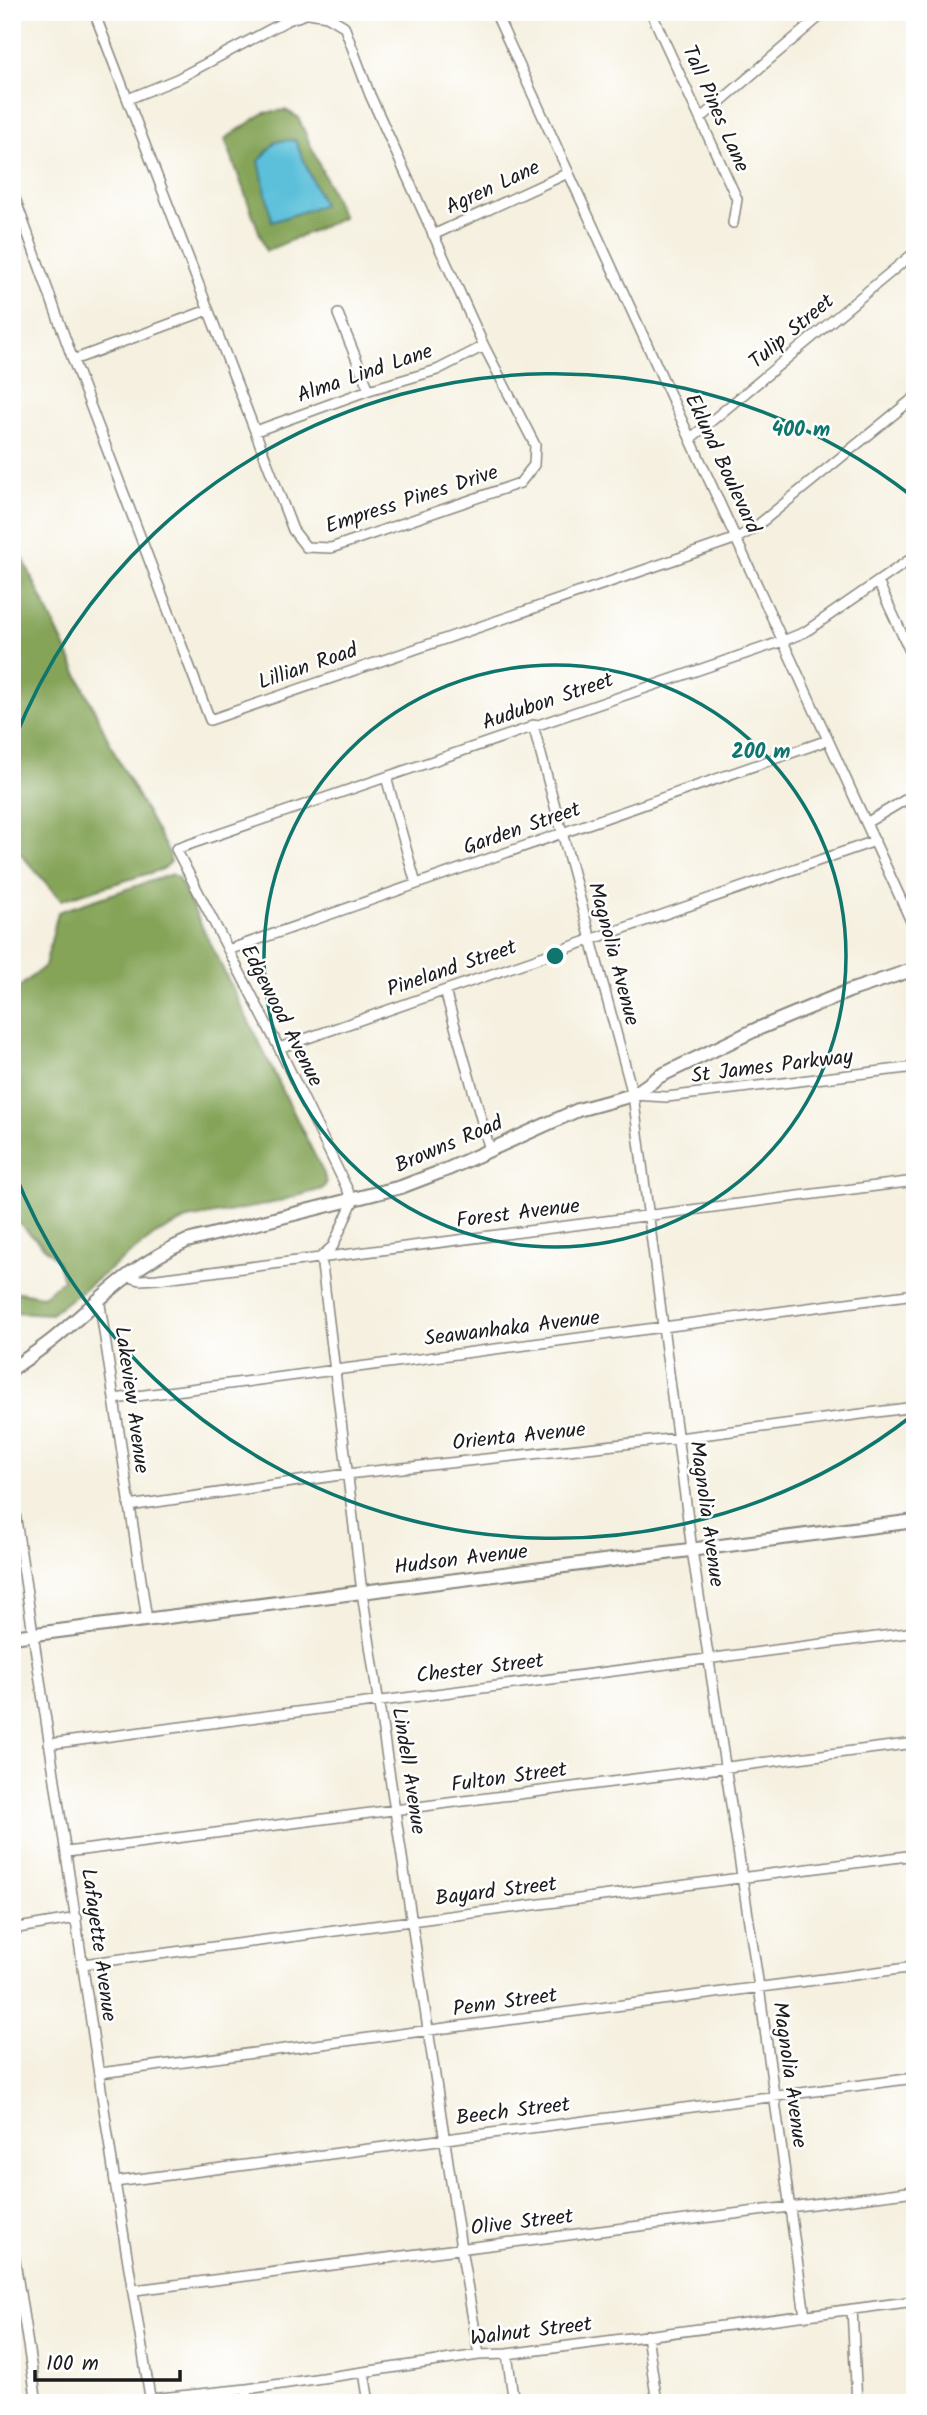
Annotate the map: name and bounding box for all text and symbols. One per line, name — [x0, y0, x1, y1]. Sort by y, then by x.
street label: Tall Pines Lane — [672, 40, 758, 178]
street label: Agren Lane — [440, 152, 546, 224]
street label: Tulip Street — [742, 286, 843, 378]
street label: Alma Lind Lane — [293, 335, 438, 413]
street label: Eklund Boulevard — [675, 389, 769, 540]
text: 400 m — [772, 414, 830, 447]
street label: Empress Pines Drive — [321, 456, 503, 544]
street label: Lillian Road — [254, 634, 363, 699]
street label: Audubon Street — [478, 664, 619, 740]
text: 200 m — [731, 736, 791, 769]
street label: Garden Street — [459, 793, 586, 865]
street label: Magnolia Avenue — [578, 879, 648, 1030]
street label: Pineland Street — [383, 931, 522, 1007]
street label: Edgewood Avenue — [231, 939, 331, 1094]
centre of rings — [543, 944, 567, 968]
street label: St James Parkway — [689, 1041, 855, 1093]
street label: Browns Road — [390, 1107, 509, 1183]
street label: Forest Avenue — [454, 1190, 582, 1238]
street label: Seawanhaka Avenue — [422, 1302, 602, 1356]
street label: Lakeview Avenue — [104, 1324, 158, 1476]
street label: Orienta Avenue — [451, 1414, 588, 1460]
street label: Magnolia Avenue — [679, 1439, 733, 1590]
street label: Hudson Avenue — [392, 1535, 530, 1585]
street label: Chester Street — [414, 1645, 547, 1693]
street label: Lindell Avenue — [382, 1705, 434, 1837]
street label: Fulton Street — [449, 1753, 570, 1802]
street label: Lafayette Avenue — [71, 1866, 125, 2024]
street label: Bayard Street — [433, 1868, 559, 1916]
street label: Penn Street — [451, 1979, 560, 2027]
street label: Magnolia Avenue — [762, 2000, 816, 2151]
street label: Beech Street — [454, 2089, 573, 2135]
street label: Olive Street — [469, 2200, 576, 2246]
street label: Walnut Street — [468, 2308, 595, 2356]
scale bar — [35, 2338, 180, 2382]
text: 100 m — [46, 2348, 99, 2381]

